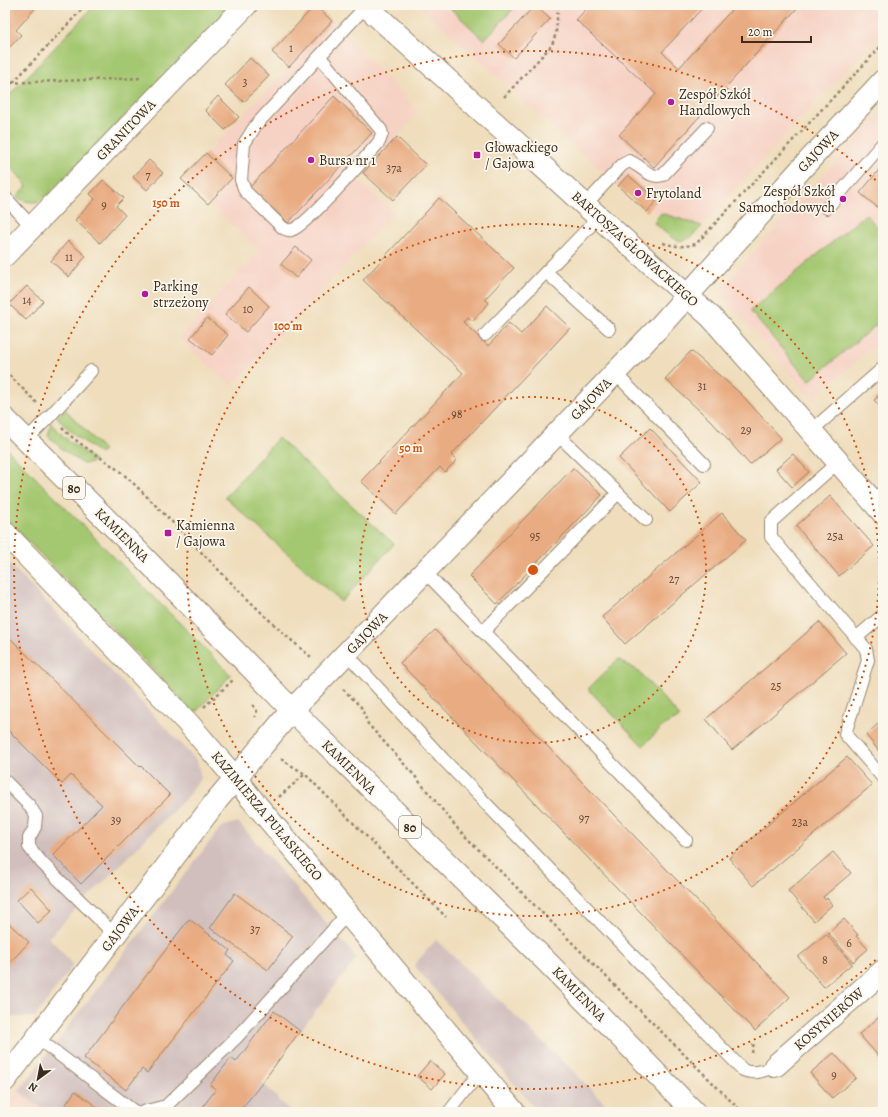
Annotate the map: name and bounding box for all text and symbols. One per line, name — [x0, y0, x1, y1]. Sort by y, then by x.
scale bar — [742, 18, 811, 44]
text: 20 m — [748, 24, 772, 40]
house number: 1 — [289, 40, 293, 56]
house number: 3 — [243, 74, 248, 90]
place label: Zespół Szkół Handlowych — [679, 85, 751, 120]
street label: GRANITOWA — [92, 95, 161, 165]
marker: Zespół Szkół Handlowych — [666, 97, 676, 107]
street label: GAJOWA — [793, 125, 843, 176]
place label: Głowackiego / Gajowa — [485, 138, 558, 173]
marker: Głowackiego / Gajowa — [472, 150, 482, 160]
place label: Bursa nr 1 — [319, 151, 376, 170]
marker: Bursa nr 1 — [306, 155, 316, 165]
house number: 37a — [386, 160, 402, 176]
house number: 7 — [145, 167, 151, 183]
place label: Zespół Szkół Samochodowych — [739, 182, 836, 217]
place label: Frytoland — [646, 184, 702, 203]
street label: BARTOSZA GŁOWACKIEGO — [567, 187, 703, 311]
marker: Frytoland — [633, 188, 643, 198]
marker: Zespół Szkół Samochodowych — [838, 194, 848, 204]
text: 150 m — [152, 195, 180, 211]
house number: 9 — [101, 197, 107, 213]
house number: 11 — [65, 249, 73, 265]
place label: Parking strzeżony — [153, 277, 209, 312]
marker: Parking strzeżony — [140, 289, 150, 299]
house number: 14 — [22, 292, 32, 308]
house number: 10 — [243, 301, 253, 317]
text: 100 m — [274, 318, 302, 334]
street label: GAJOWA — [566, 373, 616, 424]
house number: 31 — [697, 378, 707, 394]
house number: 98 — [451, 406, 463, 422]
house number: 29 — [740, 422, 752, 438]
text: 50 m — [399, 440, 423, 456]
road number: 80 — [63, 477, 85, 499]
street label: KAMIENNA — [90, 503, 154, 567]
place label: Kamienna / Gajowa — [176, 516, 235, 551]
marker: Kamienna / Gajowa — [163, 528, 173, 538]
house number: 95 — [530, 528, 540, 544]
house number: 25a — [827, 528, 844, 544]
centre of rings — [526, 563, 540, 577]
house number: 27 — [669, 571, 680, 587]
street label: GAJOWA — [342, 607, 392, 658]
house number: 25 — [771, 678, 781, 694]
street label: KAMIENNA — [317, 735, 381, 799]
street label: KAZIMIERZA PUŁASKIEGO — [207, 747, 327, 885]
house number: 97 — [579, 810, 590, 826]
house number: 39 — [111, 812, 121, 828]
house number: 23a — [792, 814, 809, 830]
road number: 80 — [399, 816, 421, 838]
street label: GAJOWA — [97, 902, 144, 955]
house number: 37 — [250, 921, 261, 937]
house number: 6 — [846, 935, 852, 951]
house number: 8 — [822, 952, 828, 968]
street label: KAMIENNA — [548, 962, 611, 1026]
street label: KOSYNIERÓW — [790, 983, 869, 1055]
north arrow — [18, 1059, 58, 1099]
house number: 9 — [831, 1067, 837, 1083]
text: N — [26, 1079, 40, 1096]

